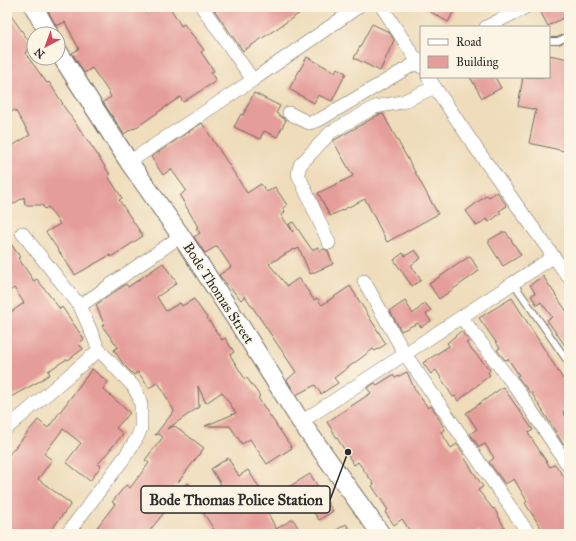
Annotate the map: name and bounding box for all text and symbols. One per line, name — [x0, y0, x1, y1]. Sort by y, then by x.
north arrow — [26, 26, 66, 66]
legend — [420, 26, 550, 78]
text: Road — [456, 35, 482, 49]
text: N — [31, 45, 48, 61]
text: Building — [456, 55, 499, 70]
street label: Bode Thomas Street — [180, 239, 258, 347]
callout: Bode Thomas Police Station — [141, 486, 330, 513]
text: Bode Thomas Police Station — [149, 491, 324, 509]

